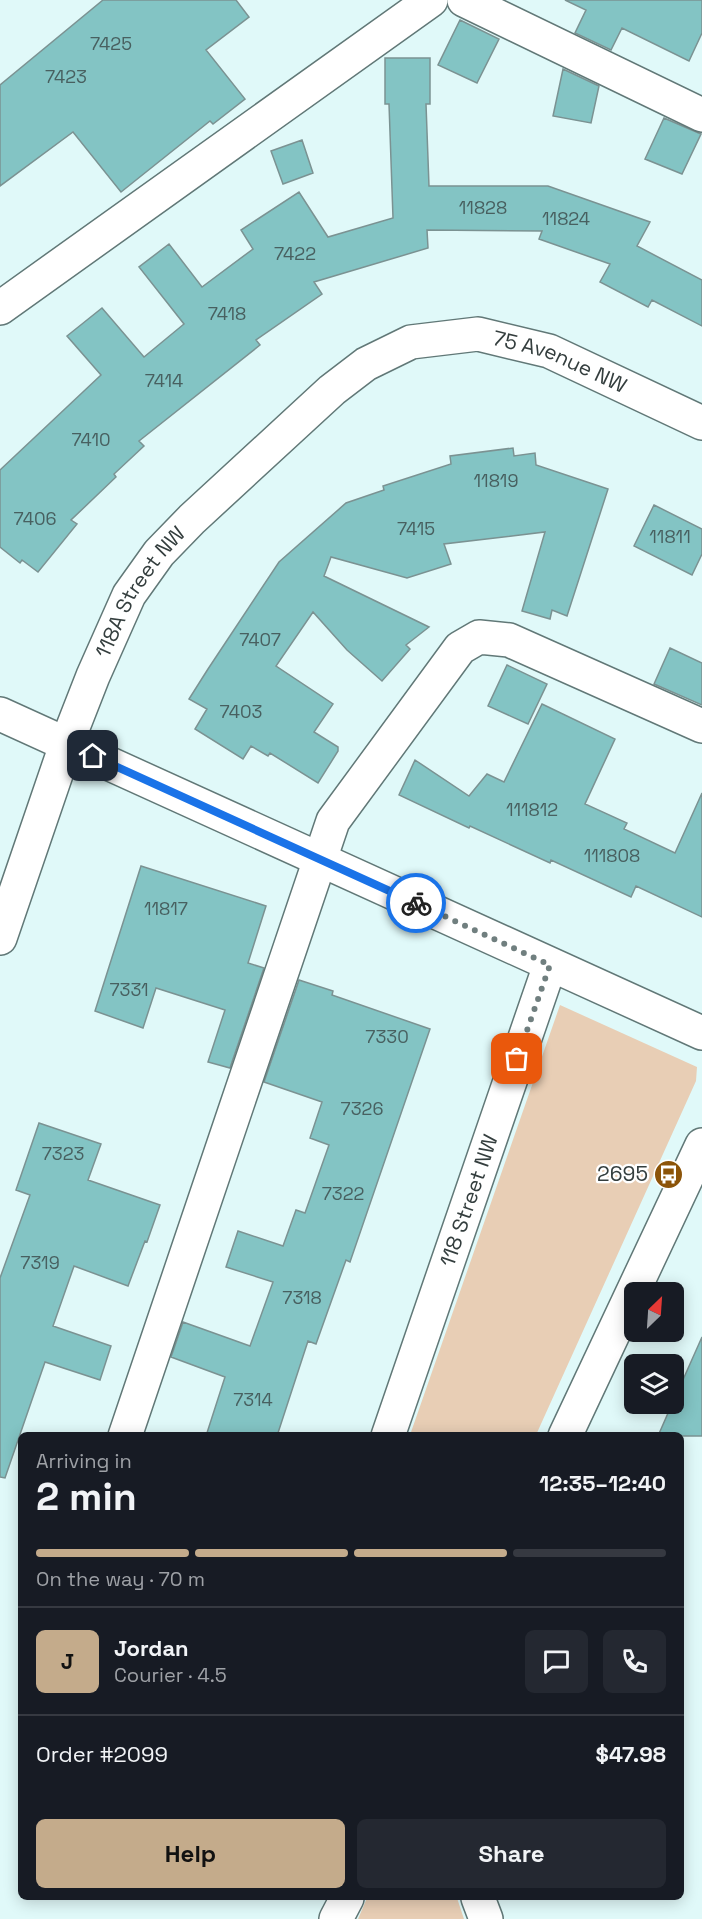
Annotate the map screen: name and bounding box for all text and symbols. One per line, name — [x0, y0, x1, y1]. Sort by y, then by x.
house number: 7425 — [90, 32, 132, 55]
house number: 7423 — [45, 65, 87, 88]
house number: 11828 — [459, 196, 507, 219]
house number: 11824 — [542, 207, 590, 230]
house number: 7422 — [274, 242, 316, 265]
house number: 7418 — [208, 302, 246, 325]
street label: 75 Avenue NW — [490, 324, 631, 399]
house number: 7414 — [145, 369, 183, 392]
house number: 7410 — [72, 428, 110, 451]
house number: 11819 — [474, 469, 518, 492]
house number: 7406 — [14, 507, 56, 530]
house number: 7415 — [397, 517, 435, 540]
street label: 118A Street NW — [89, 520, 191, 662]
house number: 11811 — [649, 525, 691, 548]
house number: 7407 — [239, 628, 281, 651]
house number: 7403 — [220, 700, 262, 723]
pin — [67, 730, 118, 781]
icon: home — [76, 739, 109, 772]
house number: 111812 — [506, 798, 558, 821]
house number: 111808 — [584, 844, 640, 867]
courier — [386, 873, 446, 933]
icon: bike — [400, 887, 433, 920]
house number: 11817 — [144, 897, 188, 920]
house number: 7331 — [109, 978, 149, 1001]
house number: 7330 — [365, 1025, 409, 1048]
pin — [491, 1033, 542, 1084]
icon: bag — [500, 1042, 533, 1075]
house number: 7326 — [341, 1097, 383, 1120]
street label: 118 Street NW — [433, 1131, 504, 1270]
house number: 7323 — [42, 1142, 84, 1165]
bus stop icon: 2695 — [653, 1158, 685, 1190]
place label: 2695 — [597, 1160, 648, 1187]
house number: 7322 — [322, 1182, 364, 1205]
house number: 7319 — [20, 1251, 60, 1274]
north arrow — [624, 1282, 684, 1342]
map controls — [624, 1282, 684, 1414]
house number: 7318 — [282, 1286, 322, 1309]
button: layers — [624, 1354, 684, 1414]
house number: 7314 — [233, 1388, 273, 1411]
text: Arriving in — [36, 1448, 132, 1474]
text: 12:35–12:40 — [539, 1469, 666, 1497]
text: 2 min — [36, 1472, 137, 1521]
text: On the way · 70 m — [36, 1566, 205, 1592]
button: chat — [525, 1630, 588, 1693]
button: phone — [603, 1630, 666, 1693]
text: Jordan — [114, 1634, 189, 1662]
text: J — [61, 1647, 74, 1675]
text: Courier · 4.5 — [114, 1662, 227, 1688]
text: Order #2099 — [36, 1740, 168, 1768]
text: $47.98 — [596, 1740, 666, 1768]
button: Help — [36, 1819, 345, 1888]
button: Share — [357, 1819, 666, 1888]

